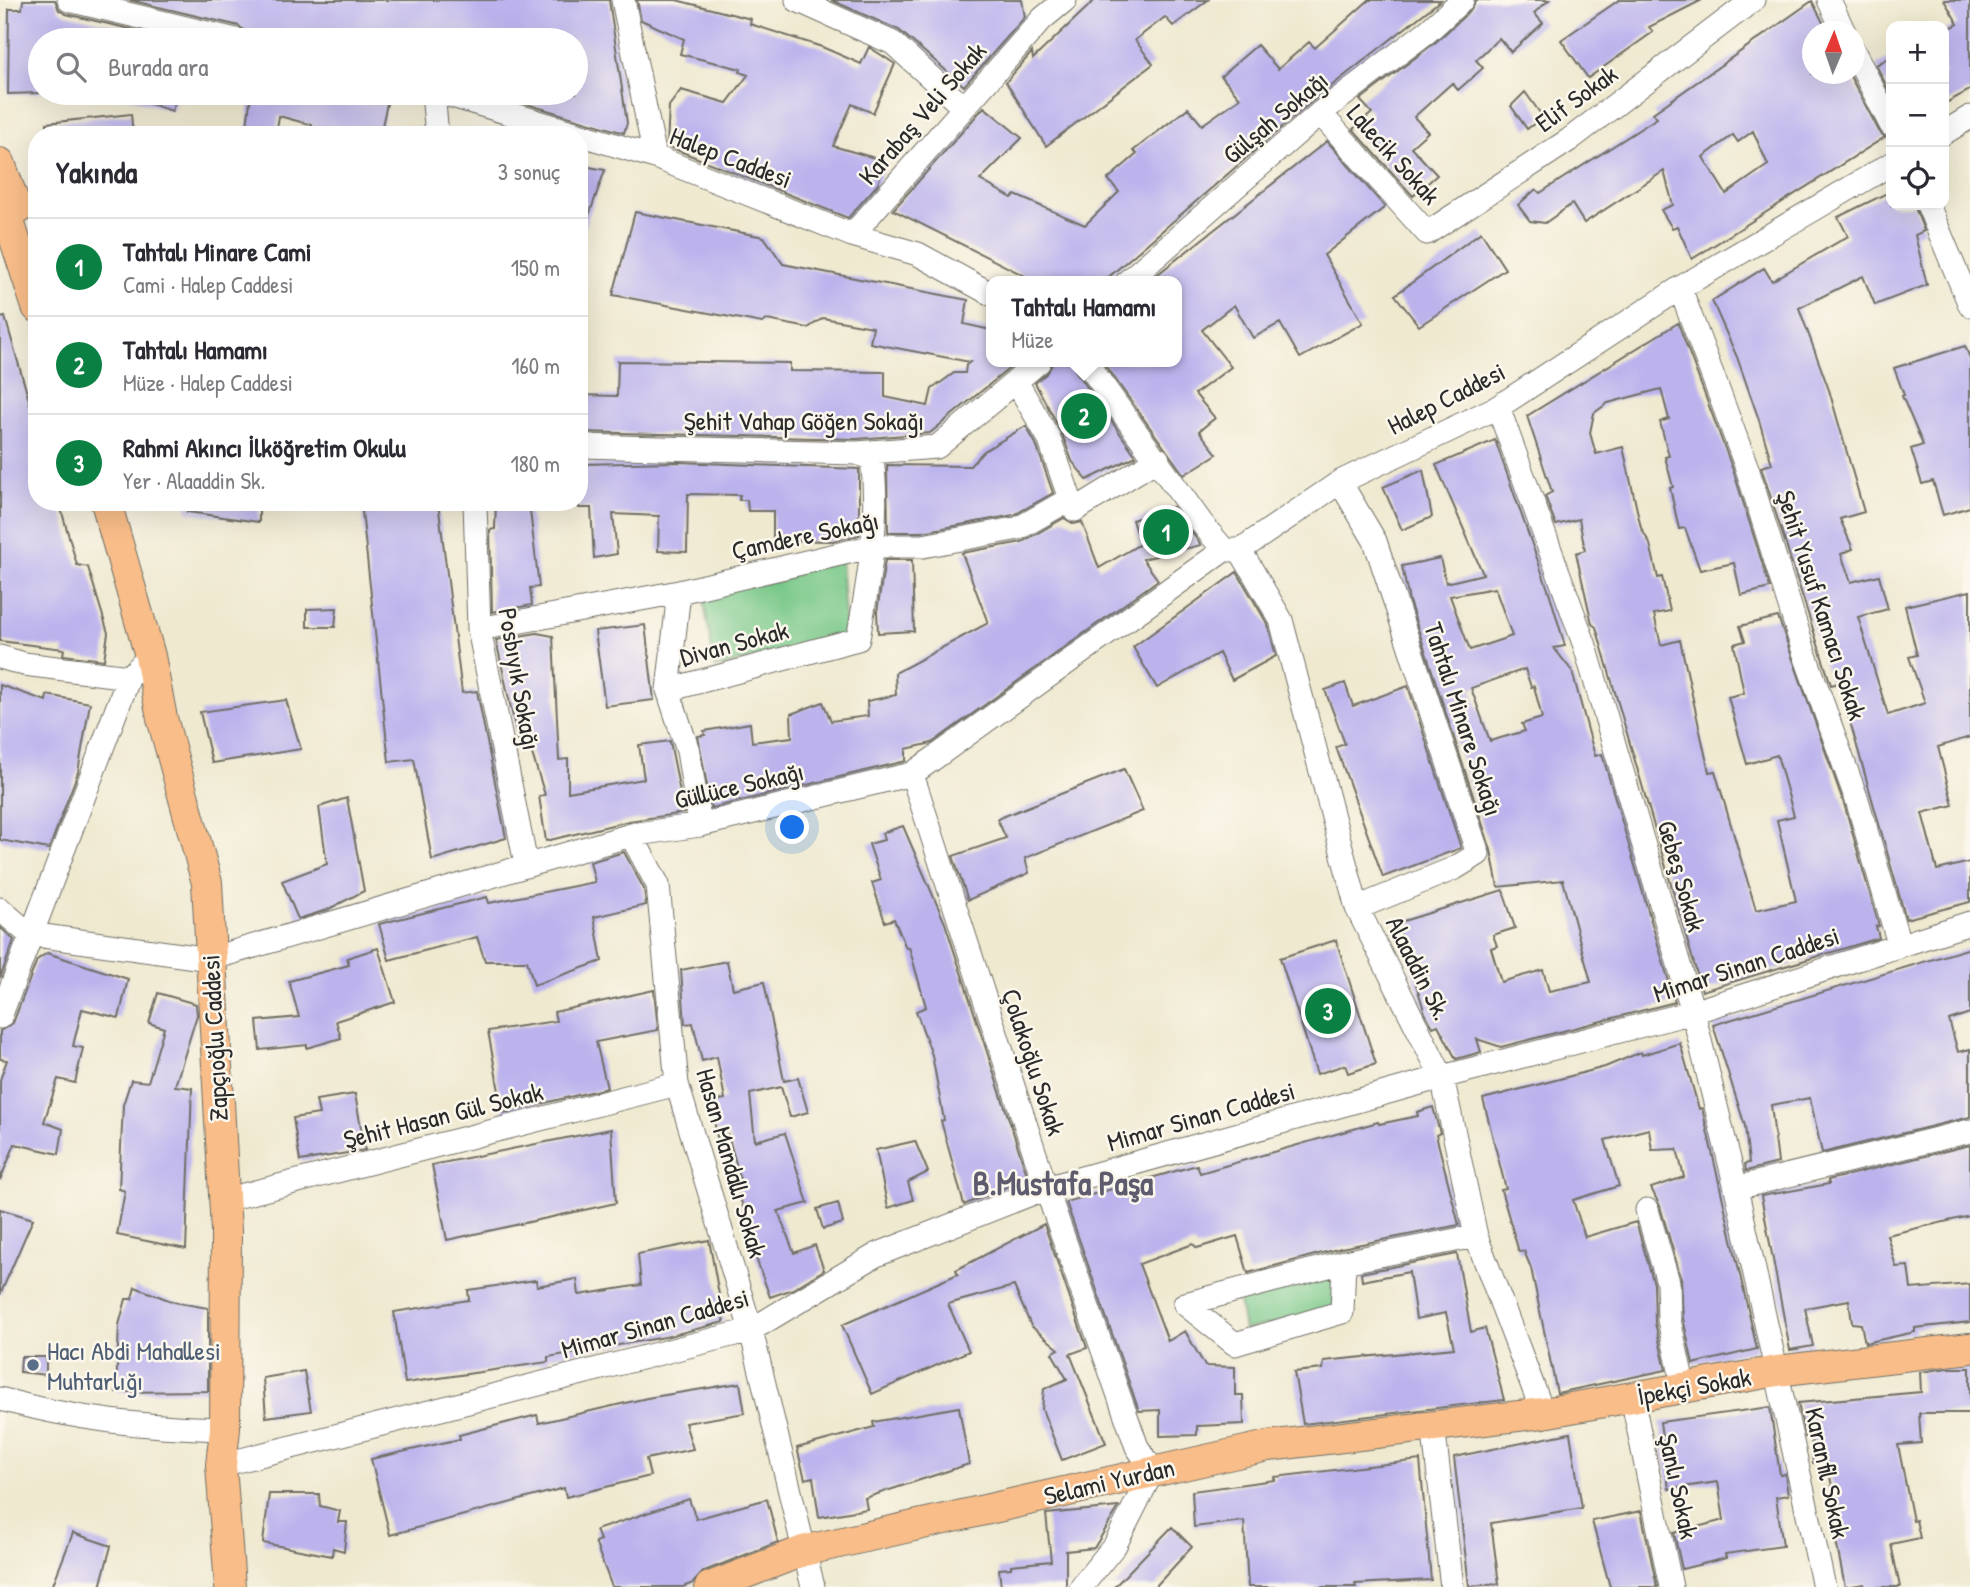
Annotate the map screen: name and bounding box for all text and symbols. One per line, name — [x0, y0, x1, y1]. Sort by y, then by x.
north arrow — [1802, 21, 1865, 84]
map controls — [1886, 21, 1949, 210]
button: + — [1886, 21, 1949, 84]
search box — [28, 28, 588, 105]
street label: Karabaş Veli Sokak — [850, 34, 994, 192]
icon: search — [52, 48, 90, 86]
text: Burada ara — [108, 49, 209, 84]
street label: Elif Sokak — [1528, 56, 1624, 140]
street label: Gülşah Sokağı — [1215, 63, 1335, 171]
button: − — [1886, 84, 1949, 147]
street label: Lalecik Sokak — [1340, 96, 1449, 212]
street label: Halep Caddesi — [665, 118, 797, 196]
button: locate — [1886, 147, 1949, 210]
text: Yakında — [56, 152, 137, 192]
text: 3 sonuç — [498, 156, 560, 187]
text: Tahtalı Minare Cami — [123, 234, 312, 269]
text: 1 — [75, 252, 83, 283]
text: 150 m — [511, 252, 560, 283]
text: Cami · Halep Caddesi — [123, 269, 294, 300]
popup — [986, 276, 1182, 367]
text: Tahtalı Hamamı — [1012, 289, 1156, 324]
text: Müze — [1012, 324, 1053, 355]
text: Tahtalı Hamamı — [123, 332, 268, 367]
text: 2 — [74, 350, 84, 381]
text: 160 m — [511, 350, 560, 381]
street label: Halep Caddesi — [1381, 353, 1511, 443]
text: Müze · Halep Caddesi — [123, 367, 293, 398]
pin: 2 — [1061, 390, 1107, 442]
street label: Şehit Vahap Göğen Sokağı — [684, 403, 924, 438]
text: Rahmi Akıncı İlköğretim Okulu — [123, 430, 406, 465]
text: 3 — [74, 448, 84, 479]
text: 180 m — [510, 448, 560, 479]
text: Yer · Alaaddin Sk. — [123, 465, 266, 496]
street label: Şehit Yusuf Kamacı Sokak — [1768, 486, 1876, 724]
street label: Çamdere Sokağı — [728, 502, 882, 568]
pin: 1 — [1143, 506, 1189, 558]
street label: Posbıyık Sokağı — [490, 605, 550, 753]
street label: Divan Sokak — [676, 612, 792, 674]
street label: Tahtalı Minare Sokağı — [1416, 618, 1512, 820]
street label: Güllüce Sokağı — [671, 753, 807, 817]
your location — [775, 810, 809, 844]
street label: Gebeş Sokak — [1649, 816, 1715, 936]
street label: Alaaddin Sk. — [1378, 910, 1460, 1026]
street label: Mimar Sinan Caddesi — [1649, 917, 1843, 1011]
street label: Zapçıoğlu Caddesi — [192, 954, 236, 1122]
street label: Çolakoğlu Sokak — [994, 984, 1074, 1140]
pin: 3 — [1305, 985, 1351, 1037]
street label: Hasan Mandallı Sokak — [688, 1064, 776, 1262]
street label: Şehit Hasan Gül Sokak — [340, 1073, 546, 1157]
street label: Mimar Sinan Caddesi — [1103, 1073, 1299, 1159]
district label: B.Mustafa Paşa — [973, 1161, 1153, 1205]
street label: Mimar Sinan Caddesi — [557, 1280, 753, 1366]
place label: Hacı Abdi Mahallesi Muhtarlığı — [47, 1333, 221, 1398]
marker: Hacı Abdi Mahallesi Muhtarlığı — [25, 1357, 41, 1373]
street label: İpekçi Sokak — [1635, 1359, 1754, 1413]
street label: Karanfil Sokak — [1797, 1404, 1859, 1542]
street label: Şanlı Sokak — [1651, 1430, 1707, 1542]
street label: Selami Yurdan — [1040, 1449, 1178, 1513]

